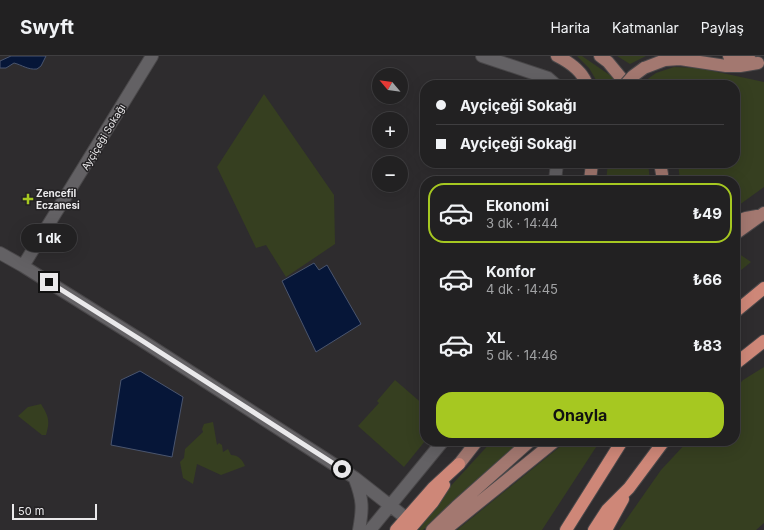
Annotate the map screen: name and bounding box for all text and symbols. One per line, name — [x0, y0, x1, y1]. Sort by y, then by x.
text: Swyft — [20, 16, 74, 39]
text: Harita — [550, 19, 590, 36]
text: Katmanlar — [612, 19, 679, 36]
text: Paylaş — [701, 19, 744, 36]
north arrow — [372, 68, 408, 104]
map controls — [372, 68, 408, 192]
text: Ayçiçeği Sokağı — [460, 96, 577, 115]
street label: Ayçiçeği Sokağı — [79, 102, 127, 172]
button: + — [372, 112, 408, 148]
text: Ayçiçeği Sokağı — [460, 134, 577, 153]
button: − — [372, 156, 408, 192]
place label: Zencefil Eczanesi — [36, 187, 80, 211]
marker: Zencefil Eczanesi — [23, 194, 33, 204]
icon: car — [438, 195, 474, 231]
text: Ekonomi — [486, 196, 549, 215]
text: ₺49 — [692, 204, 722, 223]
text: 3 dk · 14:44 — [486, 215, 558, 231]
callout: 1 dk — [21, 224, 77, 252]
text: 1 dk — [37, 230, 61, 246]
icon: car — [438, 261, 474, 297]
text: Konfor — [486, 262, 536, 281]
text: ₺66 — [693, 270, 722, 289]
route end — [40, 273, 58, 291]
text: 4 dk · 14:45 — [486, 281, 558, 297]
icon: car — [438, 327, 474, 363]
text: XL — [486, 328, 506, 347]
text: ₺83 — [693, 336, 722, 355]
text: 5 dk · 14:46 — [486, 347, 558, 363]
button: Onayla — [436, 392, 724, 438]
route start — [333, 460, 351, 478]
scale bar — [12, 502, 97, 521]
text: 50 m — [18, 504, 44, 518]

